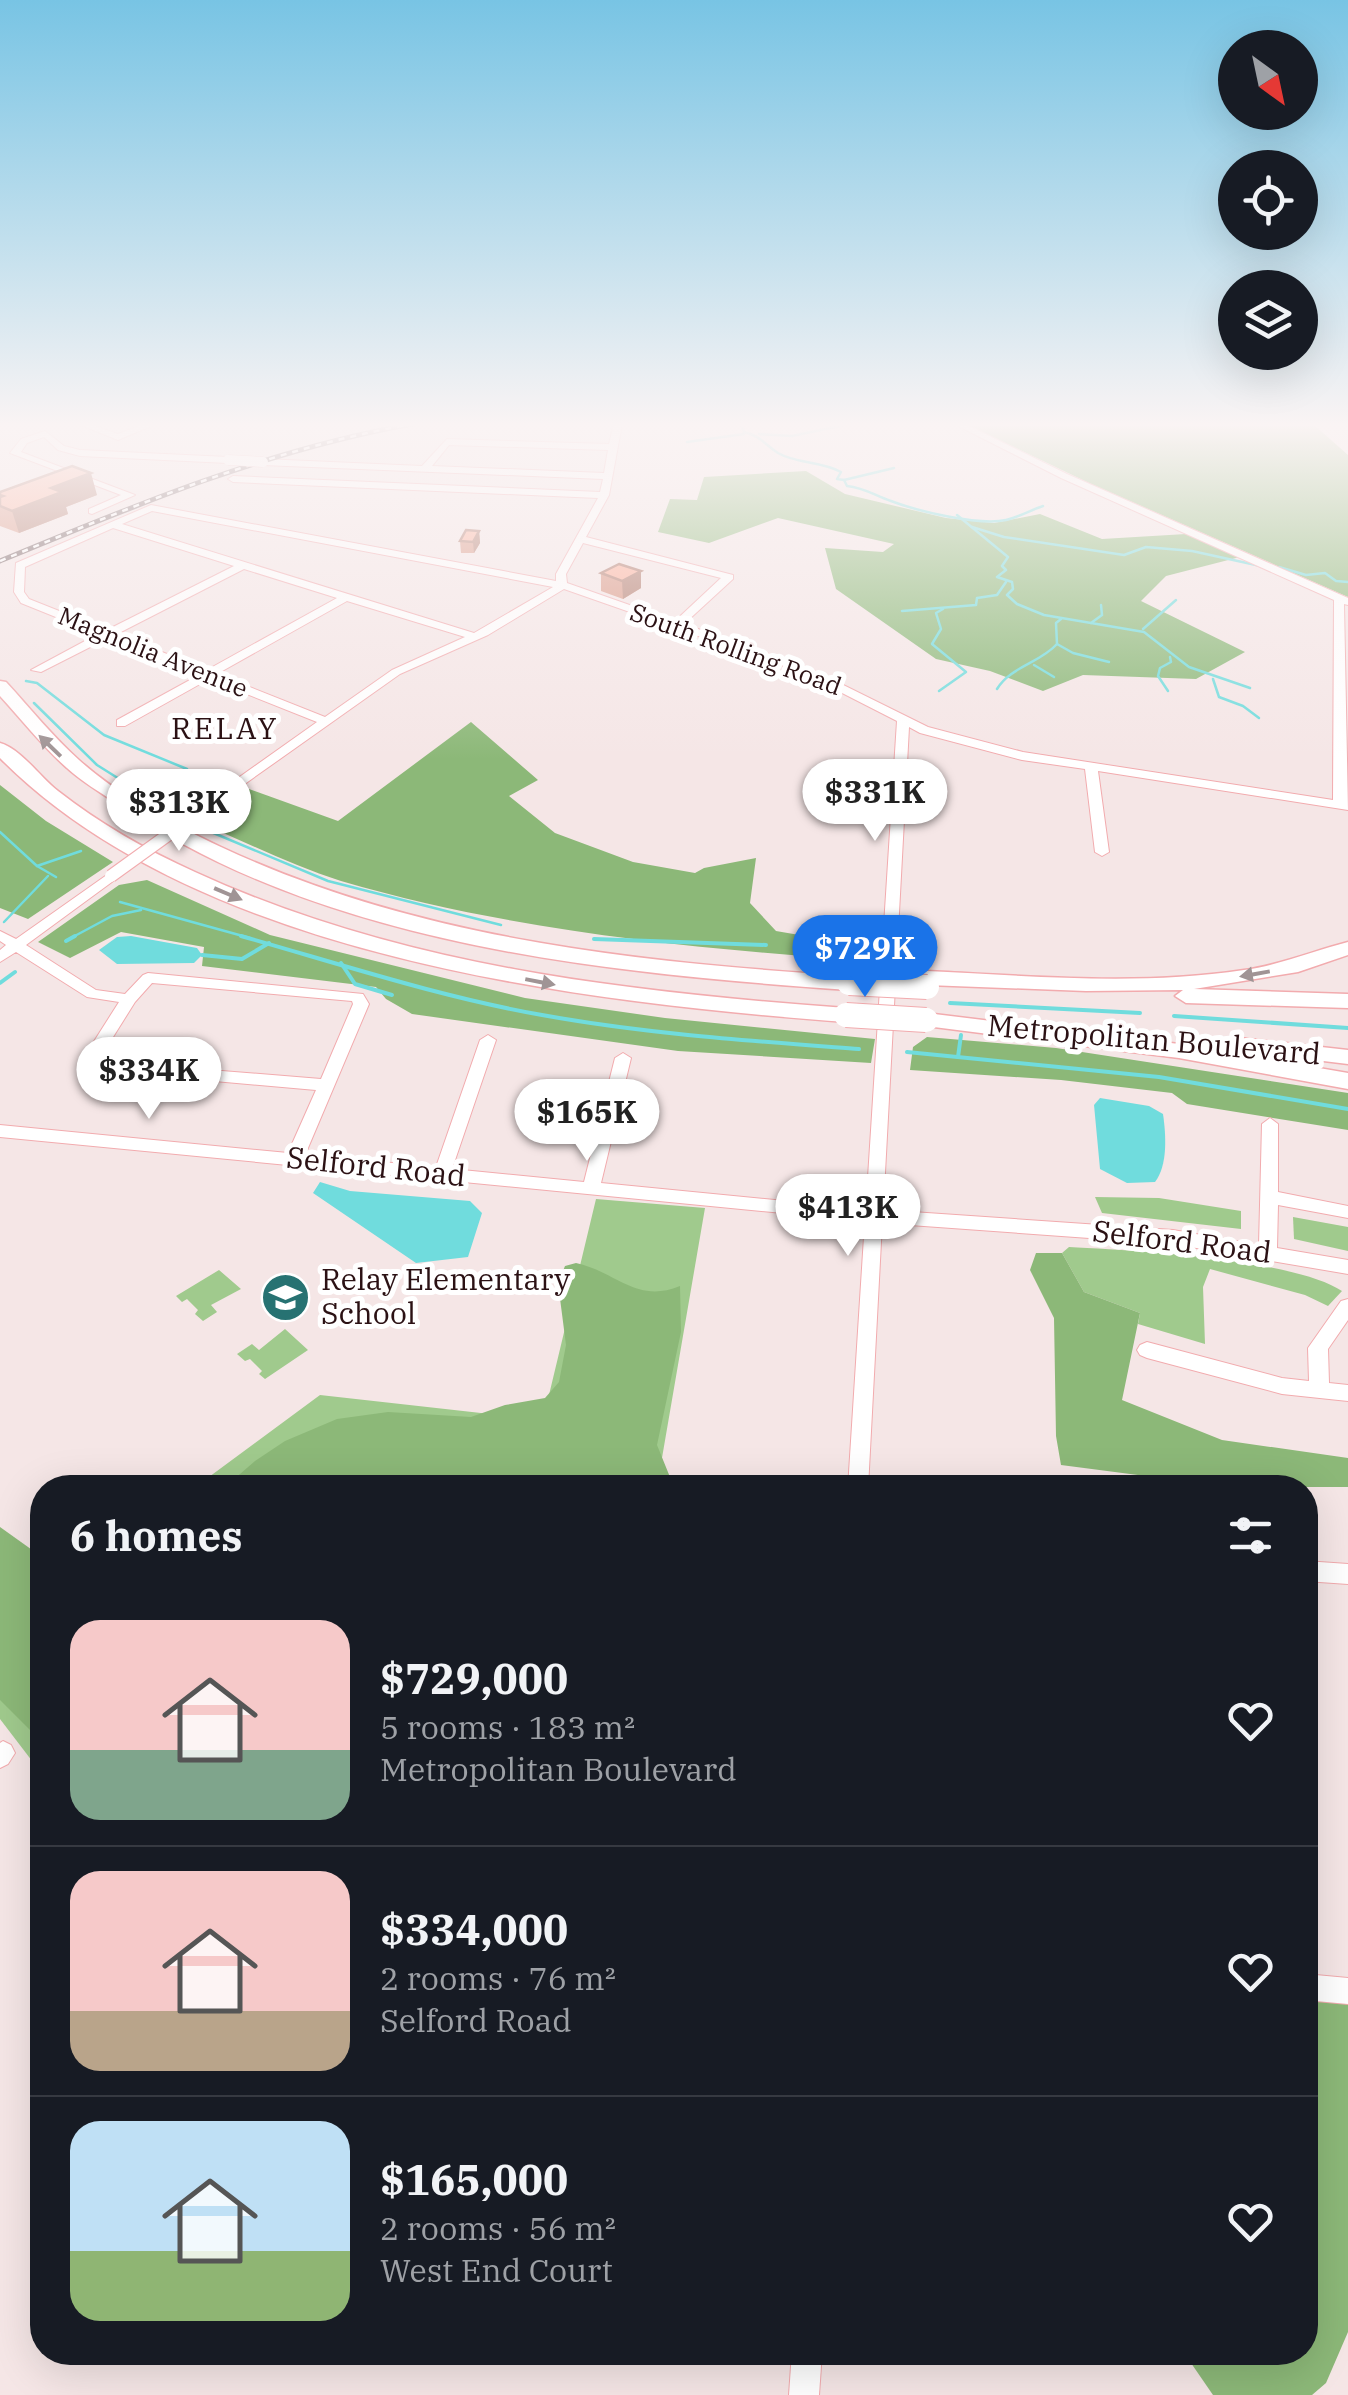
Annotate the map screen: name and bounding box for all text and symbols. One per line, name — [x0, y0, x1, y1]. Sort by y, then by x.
north arrow — [1218, 30, 1318, 130]
map controls — [1218, 30, 1318, 370]
button: locate — [1218, 150, 1318, 250]
button: layers — [1218, 270, 1318, 370]
street label: South Rolling Road — [626, 595, 847, 702]
street label: Magnolia Avenue — [53, 598, 253, 705]
district label: RELAY — [171, 708, 279, 747]
one-way arrow — [38, 735, 62, 758]
pin: $331K — [805, 759, 945, 844]
pin: $313K — [109, 769, 249, 854]
text: $331K — [824, 770, 926, 812]
text: $313K — [128, 780, 230, 822]
one-way arrow — [213, 886, 243, 902]
pin: $729K — [795, 915, 935, 1000]
text: $729K — [814, 926, 916, 968]
one-way arrow — [1238, 967, 1270, 983]
one-way arrow — [525, 975, 556, 990]
street label: Metropolitan Boulevard — [986, 1005, 1322, 1073]
pin: $334K — [79, 1037, 219, 1122]
text: $334K — [98, 1048, 200, 1090]
pin: $165K — [517, 1079, 657, 1164]
text: $165K — [536, 1090, 638, 1132]
street label: Selford Road — [285, 1137, 468, 1194]
pin: $413K — [778, 1174, 918, 1259]
text: $413K — [797, 1185, 899, 1227]
street label: Selford Road — [1091, 1210, 1274, 1271]
place label: Relay Elementary School — [321, 1259, 570, 1332]
school or university icon: Relay Elementary School — [260, 1271, 312, 1323]
text: 6 homes — [70, 1508, 243, 1563]
icon: filters — [1223, 1508, 1278, 1563]
text: $729,000 — [380, 1651, 568, 1706]
icon: home — [150, 1660, 270, 1780]
icon: heart — [1223, 1693, 1278, 1748]
text: 5 rooms · 183 m² — [380, 1706, 635, 1748]
text: Metropolitan Boulevard — [380, 1748, 737, 1790]
text: $334,000 — [380, 1902, 568, 1957]
icon: home — [150, 1911, 270, 2031]
icon: heart — [1223, 1944, 1278, 1999]
text: 2 rooms · 76 m² — [380, 1957, 616, 1999]
text: Selford Road — [380, 1999, 572, 2041]
text: $165,000 — [380, 2152, 568, 2207]
icon: home — [150, 2161, 270, 2281]
icon: heart — [1223, 2194, 1278, 2249]
text: 2 rooms · 56 m² — [380, 2207, 616, 2249]
text: West End Court — [380, 2249, 613, 2291]

